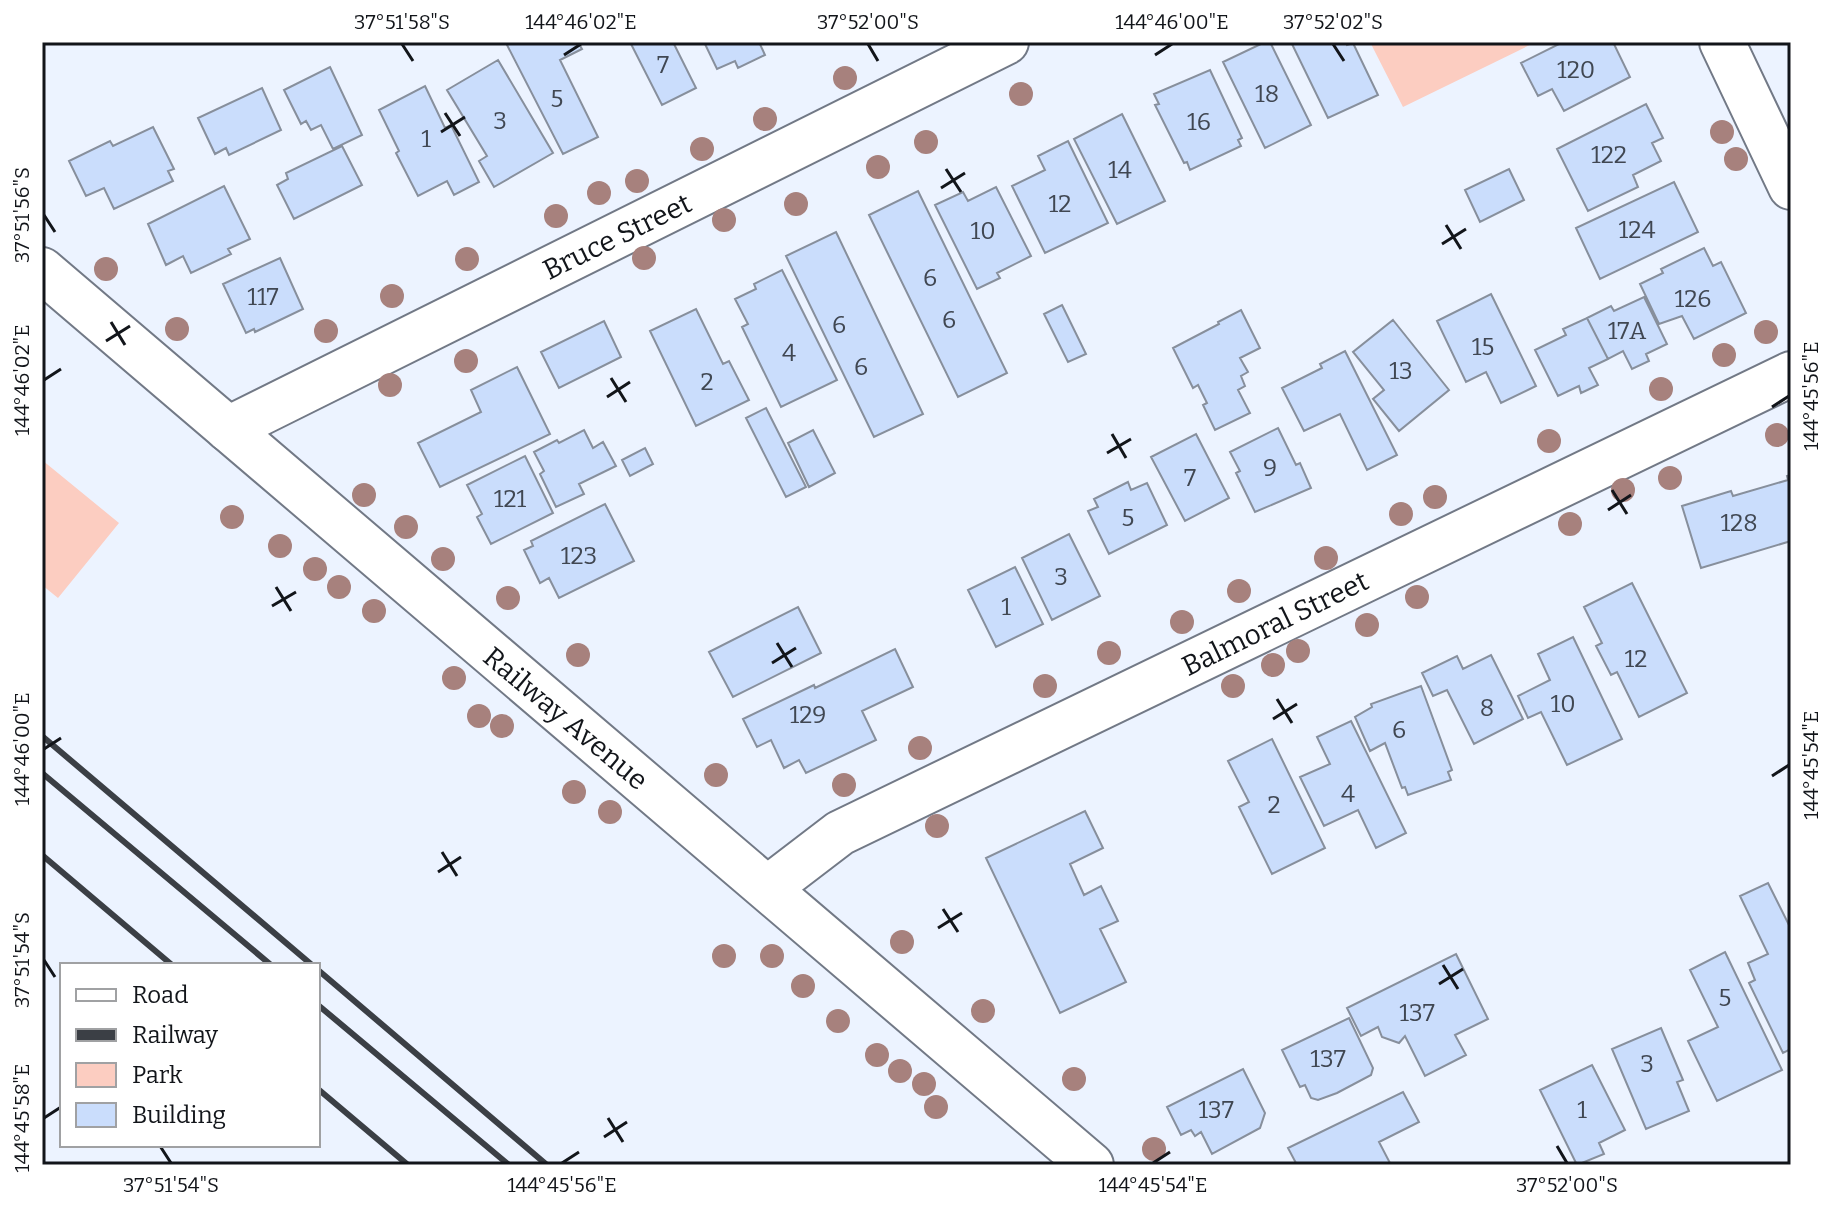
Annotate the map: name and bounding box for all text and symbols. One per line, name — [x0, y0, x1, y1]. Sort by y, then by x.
text: 37°51'58"S — [354, 10, 450, 34]
text: 144°46'02"E — [525, 10, 637, 34]
text: 37°52'00"S — [817, 10, 919, 34]
text: 144°46'00"E — [1115, 10, 1229, 34]
text: 37°52'02"S — [1283, 10, 1383, 34]
house number: 7 — [657, 51, 669, 79]
house number: 120 — [1557, 56, 1595, 84]
house number: 18 — [1255, 80, 1279, 108]
house number: 5 — [551, 85, 563, 113]
house number: 3 — [493, 107, 507, 135]
house number: 16 — [1187, 108, 1211, 136]
house number: 1 — [421, 125, 431, 153]
house number: 122 — [1591, 141, 1627, 169]
house number: 14 — [1108, 156, 1132, 184]
text: 37°51'56"S — [10, 167, 34, 263]
street label: Bruce Street — [538, 186, 697, 287]
house number: 12 — [1049, 190, 1071, 218]
house number: 124 — [1619, 216, 1655, 244]
house number: 10 — [970, 217, 996, 245]
house number: 6 — [923, 264, 937, 292]
house number: 117 — [247, 283, 279, 311]
house number: 126 — [1675, 285, 1711, 313]
house number: 6 — [942, 306, 956, 334]
house number: 6 — [832, 311, 846, 339]
house number: 17A — [1608, 317, 1646, 345]
text: 144°46'02"E — [10, 324, 34, 436]
house number: 15 — [1472, 333, 1494, 361]
house number: 4 — [782, 339, 796, 367]
text: 144°45'56"E — [1799, 341, 1823, 451]
house number: 6 — [854, 353, 868, 381]
house number: 13 — [1389, 357, 1413, 385]
house number: 2 — [700, 368, 714, 396]
house number: 9 — [1263, 454, 1277, 482]
house number: 7 — [1184, 464, 1196, 492]
house number: 121 — [494, 485, 527, 513]
house number: 5 — [1122, 504, 1134, 532]
house number: 128 — [1720, 509, 1758, 537]
house number: 123 — [561, 542, 597, 570]
house number: 3 — [1054, 563, 1068, 591]
street label: Balmoral Street — [1177, 564, 1374, 683]
house number: 1 — [1001, 593, 1011, 621]
street label: Railway Avenue — [477, 640, 655, 797]
house number: 12 — [1625, 645, 1647, 673]
house number: 10 — [1550, 690, 1576, 718]
text: 144°46'00"E — [10, 692, 34, 806]
house number: 8 — [1480, 694, 1494, 722]
house number: 129 — [790, 701, 826, 729]
text: 144°45'54"E — [1799, 710, 1823, 820]
house number: 6 — [1392, 716, 1406, 744]
house number: 4 — [1341, 780, 1355, 808]
house number: 2 — [1267, 791, 1281, 819]
text: 37°51'54"S — [10, 912, 34, 1008]
legend — [60, 963, 320, 1147]
text: Road — [132, 981, 188, 1009]
house number: 5 — [1719, 984, 1731, 1012]
house number: 137 — [1399, 999, 1435, 1027]
text: Railway — [132, 1021, 218, 1049]
house number: 137 — [1310, 1045, 1346, 1073]
house number: 3 — [1640, 1050, 1654, 1078]
text: Park — [132, 1061, 183, 1089]
text: 144°45'58"E — [10, 1064, 34, 1172]
house number: 137 — [1198, 1096, 1234, 1124]
house number: 1 — [1577, 1096, 1587, 1124]
text: Building — [132, 1101, 226, 1129]
text: 37°51'54"S — [123, 1173, 219, 1197]
text: 144°45'56"E — [507, 1173, 617, 1197]
text: 144°45'54"E — [1098, 1173, 1208, 1197]
text: 37°52'00"S — [1516, 1173, 1618, 1197]

